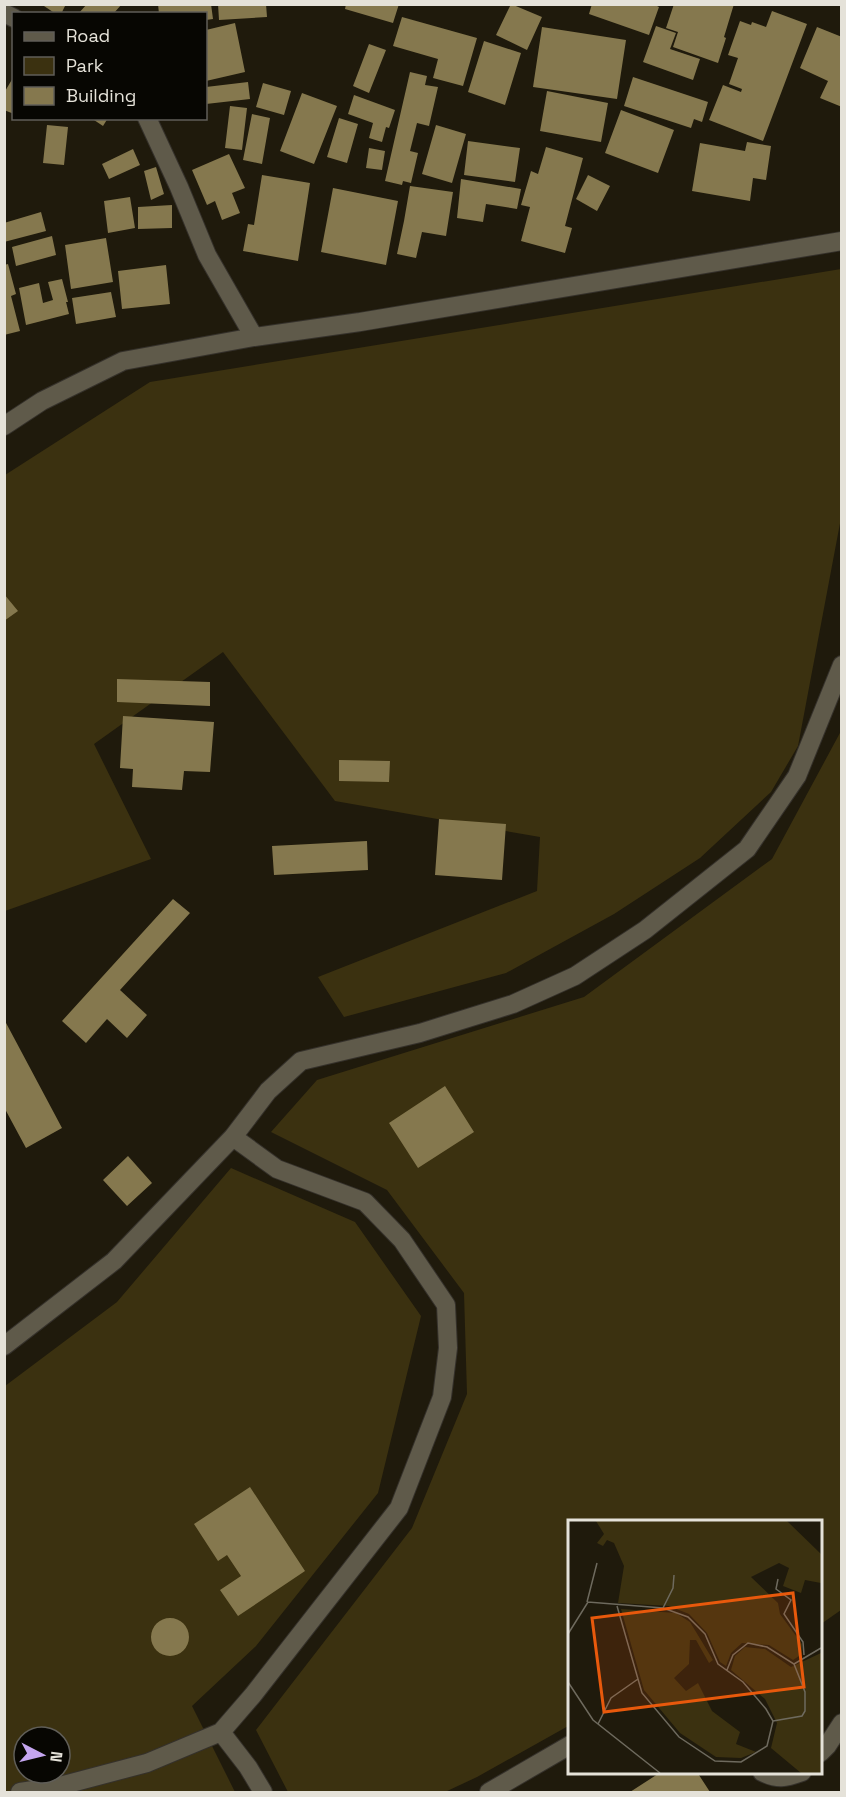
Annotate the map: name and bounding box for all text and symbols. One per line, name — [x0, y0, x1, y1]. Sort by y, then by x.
legend — [12, 12, 207, 120]
text: Road — [66, 24, 110, 47]
text: Park — [66, 54, 104, 77]
text: Building — [66, 84, 136, 107]
inset map — [568, 1520, 822, 1773]
north arrow — [12, 1725, 72, 1785]
text: N — [45, 1750, 67, 1763]

